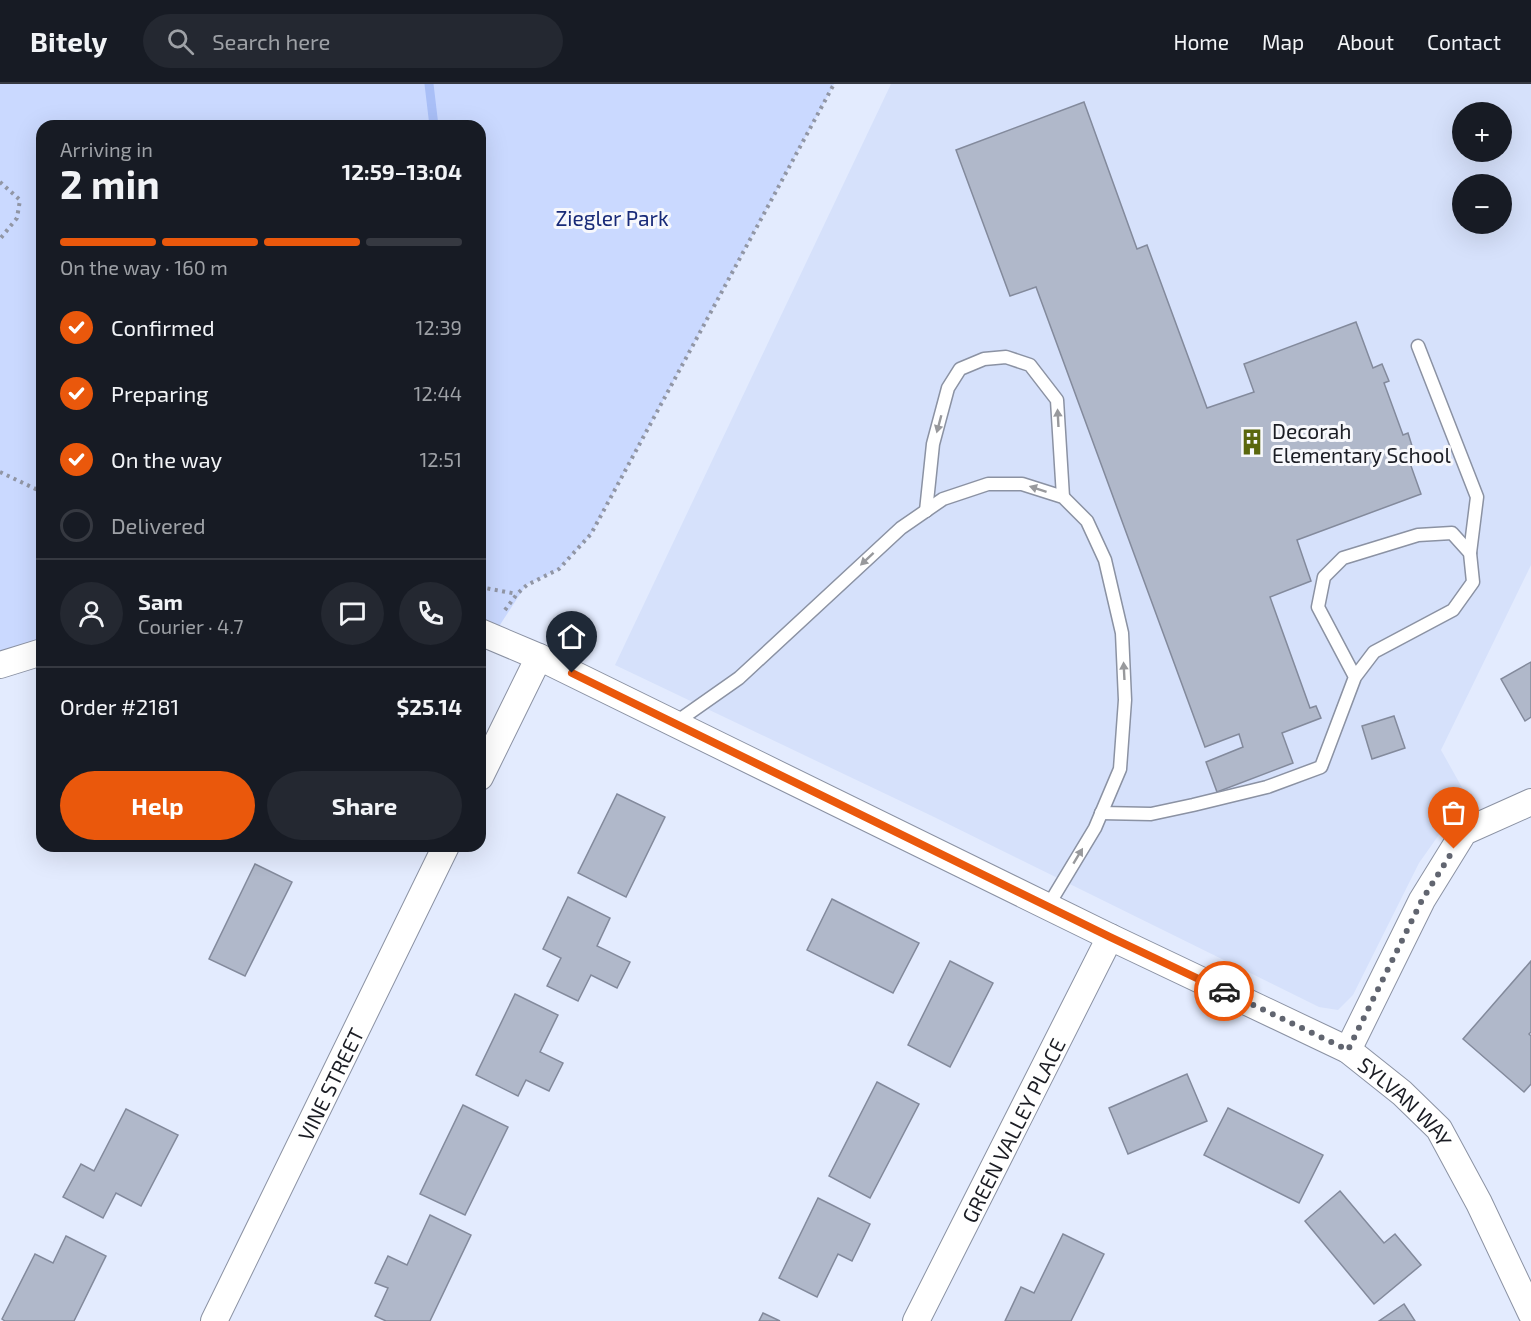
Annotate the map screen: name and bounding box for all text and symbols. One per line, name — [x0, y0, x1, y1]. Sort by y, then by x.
search box — [143, 14, 563, 68]
text: Bitely — [30, 24, 107, 58]
icon: search — [164, 25, 197, 58]
text: Search here — [212, 28, 330, 54]
text: Home — [1173, 29, 1229, 54]
text: Map — [1262, 29, 1304, 54]
text: About — [1337, 29, 1394, 54]
text: Contact — [1427, 29, 1501, 54]
map controls — [1452, 102, 1512, 234]
button: + — [1452, 102, 1512, 162]
text: Arriving in — [60, 137, 153, 161]
text: 12:59–13:04 — [342, 158, 462, 184]
text: 2 min — [60, 160, 160, 207]
button: − — [1452, 174, 1512, 234]
park label: Ziegler Park — [555, 205, 669, 230]
text: On the way · 160 m — [60, 255, 228, 279]
icon: check — [60, 311, 93, 344]
text: Confirmed — [111, 314, 215, 340]
text: 12:39 — [416, 315, 462, 339]
icon: check — [60, 377, 93, 410]
text: Preparing — [111, 380, 209, 406]
text: 12:44 — [413, 381, 462, 405]
one-way arrow — [1054, 408, 1063, 427]
one-way arrow — [933, 415, 943, 433]
place label: Decorah Elementary School — [1272, 418, 1452, 467]
building icon: Decorah Elementary School — [1237, 427, 1267, 457]
icon: check — [60, 443, 93, 476]
text: On the way — [111, 446, 222, 472]
text: 12:51 — [419, 447, 462, 471]
one-way arrow — [1029, 484, 1047, 493]
text: Delivered — [111, 512, 206, 538]
one-way arrow — [860, 552, 875, 565]
button: person — [60, 582, 123, 645]
button: chat — [321, 582, 384, 645]
button: phone — [399, 582, 462, 645]
text: Sam — [138, 588, 183, 614]
pin — [546, 611, 597, 673]
text: Courier · 4.7 — [138, 614, 244, 638]
icon: home — [555, 620, 588, 653]
one-way arrow — [1119, 662, 1128, 681]
text: Order #2181 — [60, 693, 179, 719]
text: $25.14 — [396, 693, 462, 719]
button: Help — [60, 771, 255, 840]
button: Share — [267, 771, 462, 840]
pin — [1428, 787, 1479, 849]
icon: bag — [1437, 796, 1470, 829]
one-way arrow — [1073, 847, 1083, 864]
courier — [1194, 961, 1254, 1021]
icon: car — [1208, 975, 1241, 1008]
street label: VINE STREET — [292, 1023, 368, 1144]
street label: GREEN VALLEY PLACE — [956, 1034, 1069, 1226]
street label: SYLVAN WAY — [1354, 1051, 1458, 1150]

